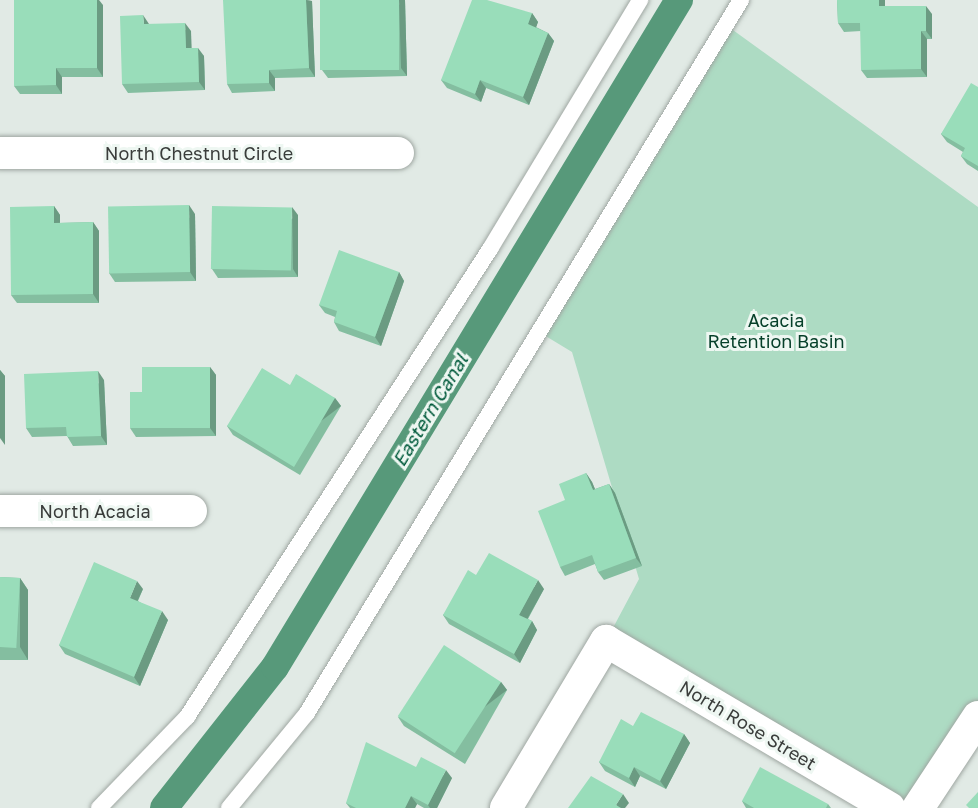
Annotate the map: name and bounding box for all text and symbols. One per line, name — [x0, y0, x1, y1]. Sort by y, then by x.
street label: North Chestnut Circle — [105, 142, 293, 164]
park label: Acacia Retention Basin — [707, 310, 845, 352]
water label: Eastern Canal — [388, 350, 472, 470]
street label: North Acacia — [39, 500, 151, 522]
street label: North Rose Street — [676, 676, 820, 774]

